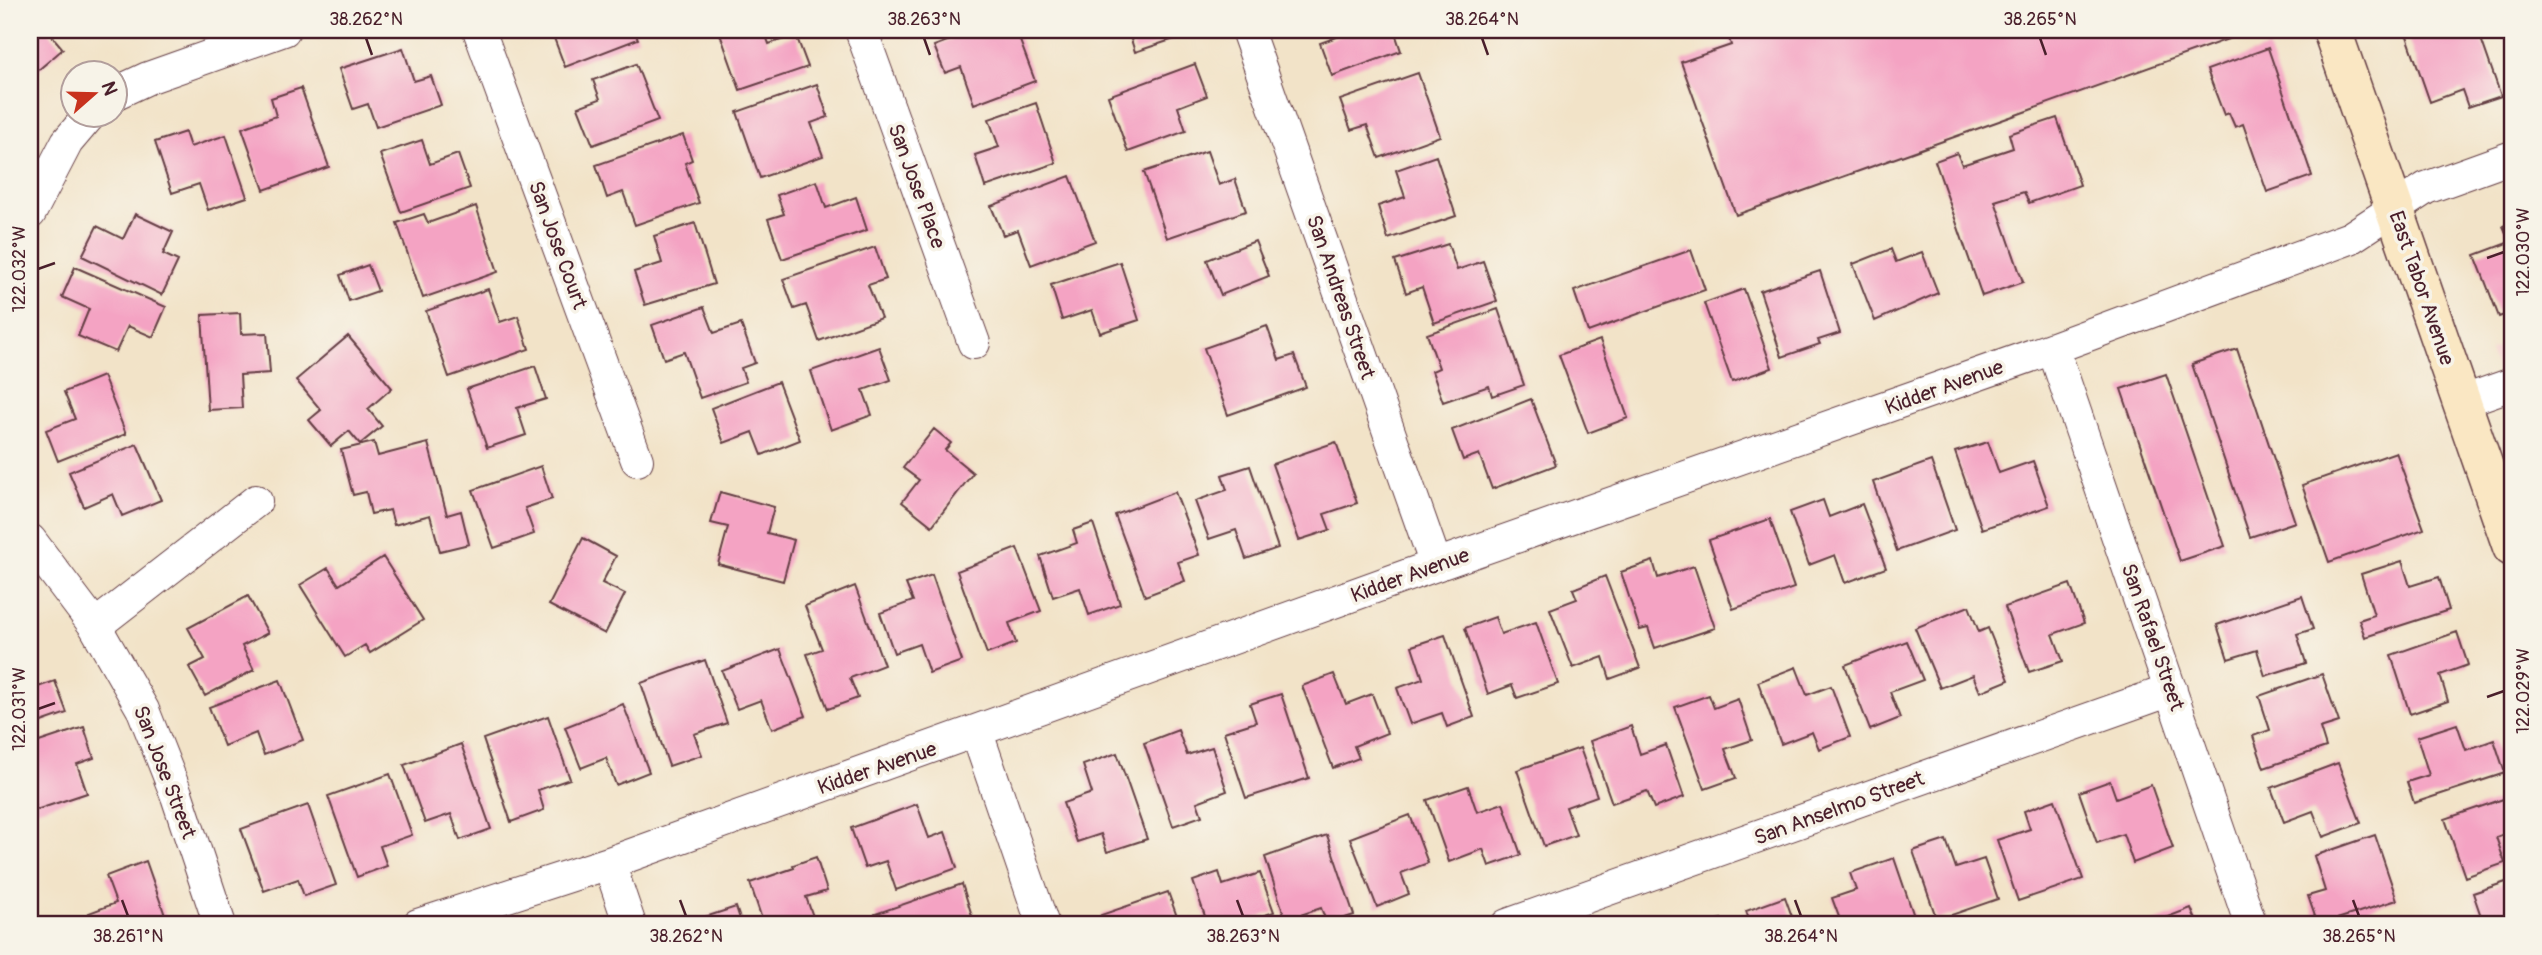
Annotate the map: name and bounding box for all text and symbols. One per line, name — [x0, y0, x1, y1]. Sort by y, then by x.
text: 38.262°N — [329, 8, 403, 31]
text: 38.263°N — [887, 8, 961, 31]
text: 38.264°N — [1445, 8, 1519, 31]
text: 38.265°N — [2003, 8, 2077, 31]
north arrow — [60, 60, 130, 130]
text: N — [96, 78, 123, 99]
street label: San Jose Place — [881, 120, 952, 253]
street label: San Jose Court — [522, 177, 593, 313]
street label: East Tabor Avenue — [2382, 207, 2461, 369]
text: 122.030°W — [2512, 208, 2535, 297]
street label: San Andreas Street — [1300, 212, 1381, 383]
text: 122.032°W — [8, 226, 31, 312]
street label: Kidder Avenue — [1881, 353, 2008, 421]
street label: Kidder Avenue — [1347, 541, 1474, 609]
street label: San Rafael Street — [2115, 560, 2191, 715]
text: 122.029°W — [2512, 648, 2535, 734]
text: 122.031°W — [8, 667, 31, 751]
street label: San Jose Street — [127, 702, 202, 843]
street label: Kidder Avenue — [814, 735, 941, 801]
street label: San Anselmo Street — [1750, 765, 1928, 852]
text: 38.261°N — [93, 925, 163, 948]
text: 38.262°N — [649, 925, 723, 948]
text: 38.263°N — [1206, 925, 1280, 948]
text: 38.264°N — [1764, 925, 1838, 948]
text: 38.265°N — [2322, 925, 2396, 948]

